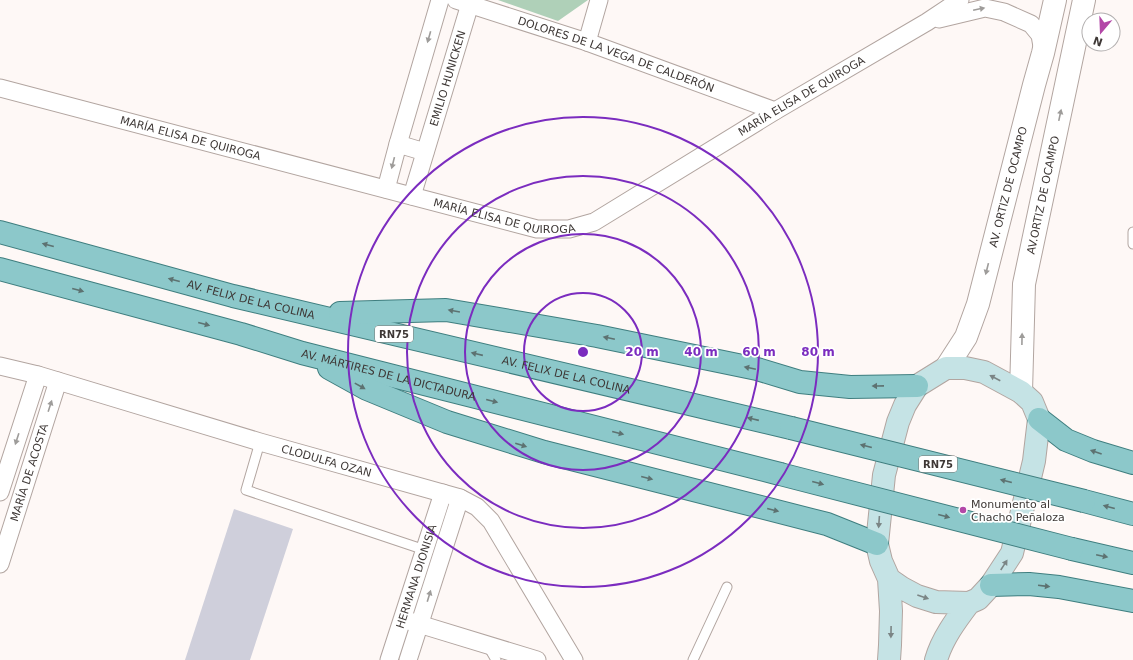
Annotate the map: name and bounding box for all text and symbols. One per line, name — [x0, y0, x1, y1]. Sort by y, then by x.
one-way arrow — [973, 6, 985, 12]
north arrow — [1081, 12, 1121, 52]
street label: DOLORES DE LA VEGA DE CALDERÓN — [516, 14, 716, 95]
street label: EMILIO HUNICKEN — [427, 29, 468, 128]
one-way arrow — [426, 32, 432, 44]
text: N — [1091, 33, 1104, 49]
street label: MARÍA ELISA DE QUIROGA — [736, 53, 868, 138]
one-way arrow — [1057, 108, 1063, 121]
street label: MARÍA ELISA DE QUIROGA — [119, 113, 263, 163]
street label: AV. ORTIZ DE OCAMPO — [986, 125, 1030, 249]
street label: AV.ORTIZ DE OCAMPO — [1024, 134, 1062, 255]
one-way arrow — [390, 156, 396, 169]
street label: MARÍA ELISA DE QUIROGA — [432, 196, 577, 236]
one-way arrow — [42, 242, 55, 248]
one-way arrow — [984, 262, 990, 275]
one-way arrow — [167, 277, 179, 283]
street label: AV. FELIX DE LA COLINA — [186, 277, 317, 322]
one-way arrow — [73, 287, 85, 293]
one-way arrow — [447, 308, 460, 314]
one-way arrow — [198, 321, 210, 327]
road number: RN75 — [375, 326, 413, 342]
one-way arrow — [1019, 333, 1026, 345]
one-way arrow — [603, 335, 615, 341]
centre of rings — [576, 345, 590, 359]
text: 20 m — [625, 345, 659, 359]
text: 40 m — [684, 345, 718, 359]
text: 60 m — [742, 345, 776, 359]
text: 80 m — [801, 345, 835, 359]
street label: AV. MÁRTIRES DE LA DICTADURA — [300, 347, 478, 403]
one-way arrow — [471, 350, 483, 356]
street label: AV. FELIX DE LA COLINA — [501, 353, 632, 396]
one-way arrow — [744, 364, 756, 370]
one-way arrow — [989, 375, 1001, 381]
one-way arrow — [354, 382, 366, 389]
one-way arrow — [871, 383, 884, 389]
one-way arrow — [486, 398, 498, 404]
one-way arrow — [47, 400, 53, 412]
one-way arrow — [747, 415, 759, 421]
street label: MARÍA DE ACOSTA — [7, 421, 51, 523]
one-way arrow — [611, 430, 624, 436]
one-way arrow — [14, 433, 20, 445]
street label: CLODULFA OZAN — [280, 442, 373, 479]
one-way arrow — [516, 442, 528, 448]
one-way arrow — [860, 443, 872, 449]
one-way arrow — [1089, 449, 1101, 455]
road number: RN75 — [919, 456, 957, 472]
one-way arrow — [641, 475, 653, 481]
one-way arrow — [1000, 478, 1012, 484]
one-way arrow — [812, 481, 824, 487]
place label: Monumento al Chacho Peñaloza — [971, 498, 1065, 524]
one-way arrow — [1102, 504, 1115, 510]
marker: Monumento al Chacho Peñaloza — [958, 505, 968, 515]
one-way arrow — [767, 508, 779, 514]
one-way arrow — [938, 513, 950, 519]
one-way arrow — [875, 516, 882, 528]
street label: HERMANA DIONISIA — [393, 522, 439, 630]
one-way arrow — [1096, 553, 1109, 559]
one-way arrow — [1000, 560, 1008, 570]
one-way arrow — [1038, 583, 1050, 589]
one-way arrow — [426, 590, 432, 602]
one-way arrow — [917, 595, 929, 601]
one-way arrow — [888, 626, 894, 639]

